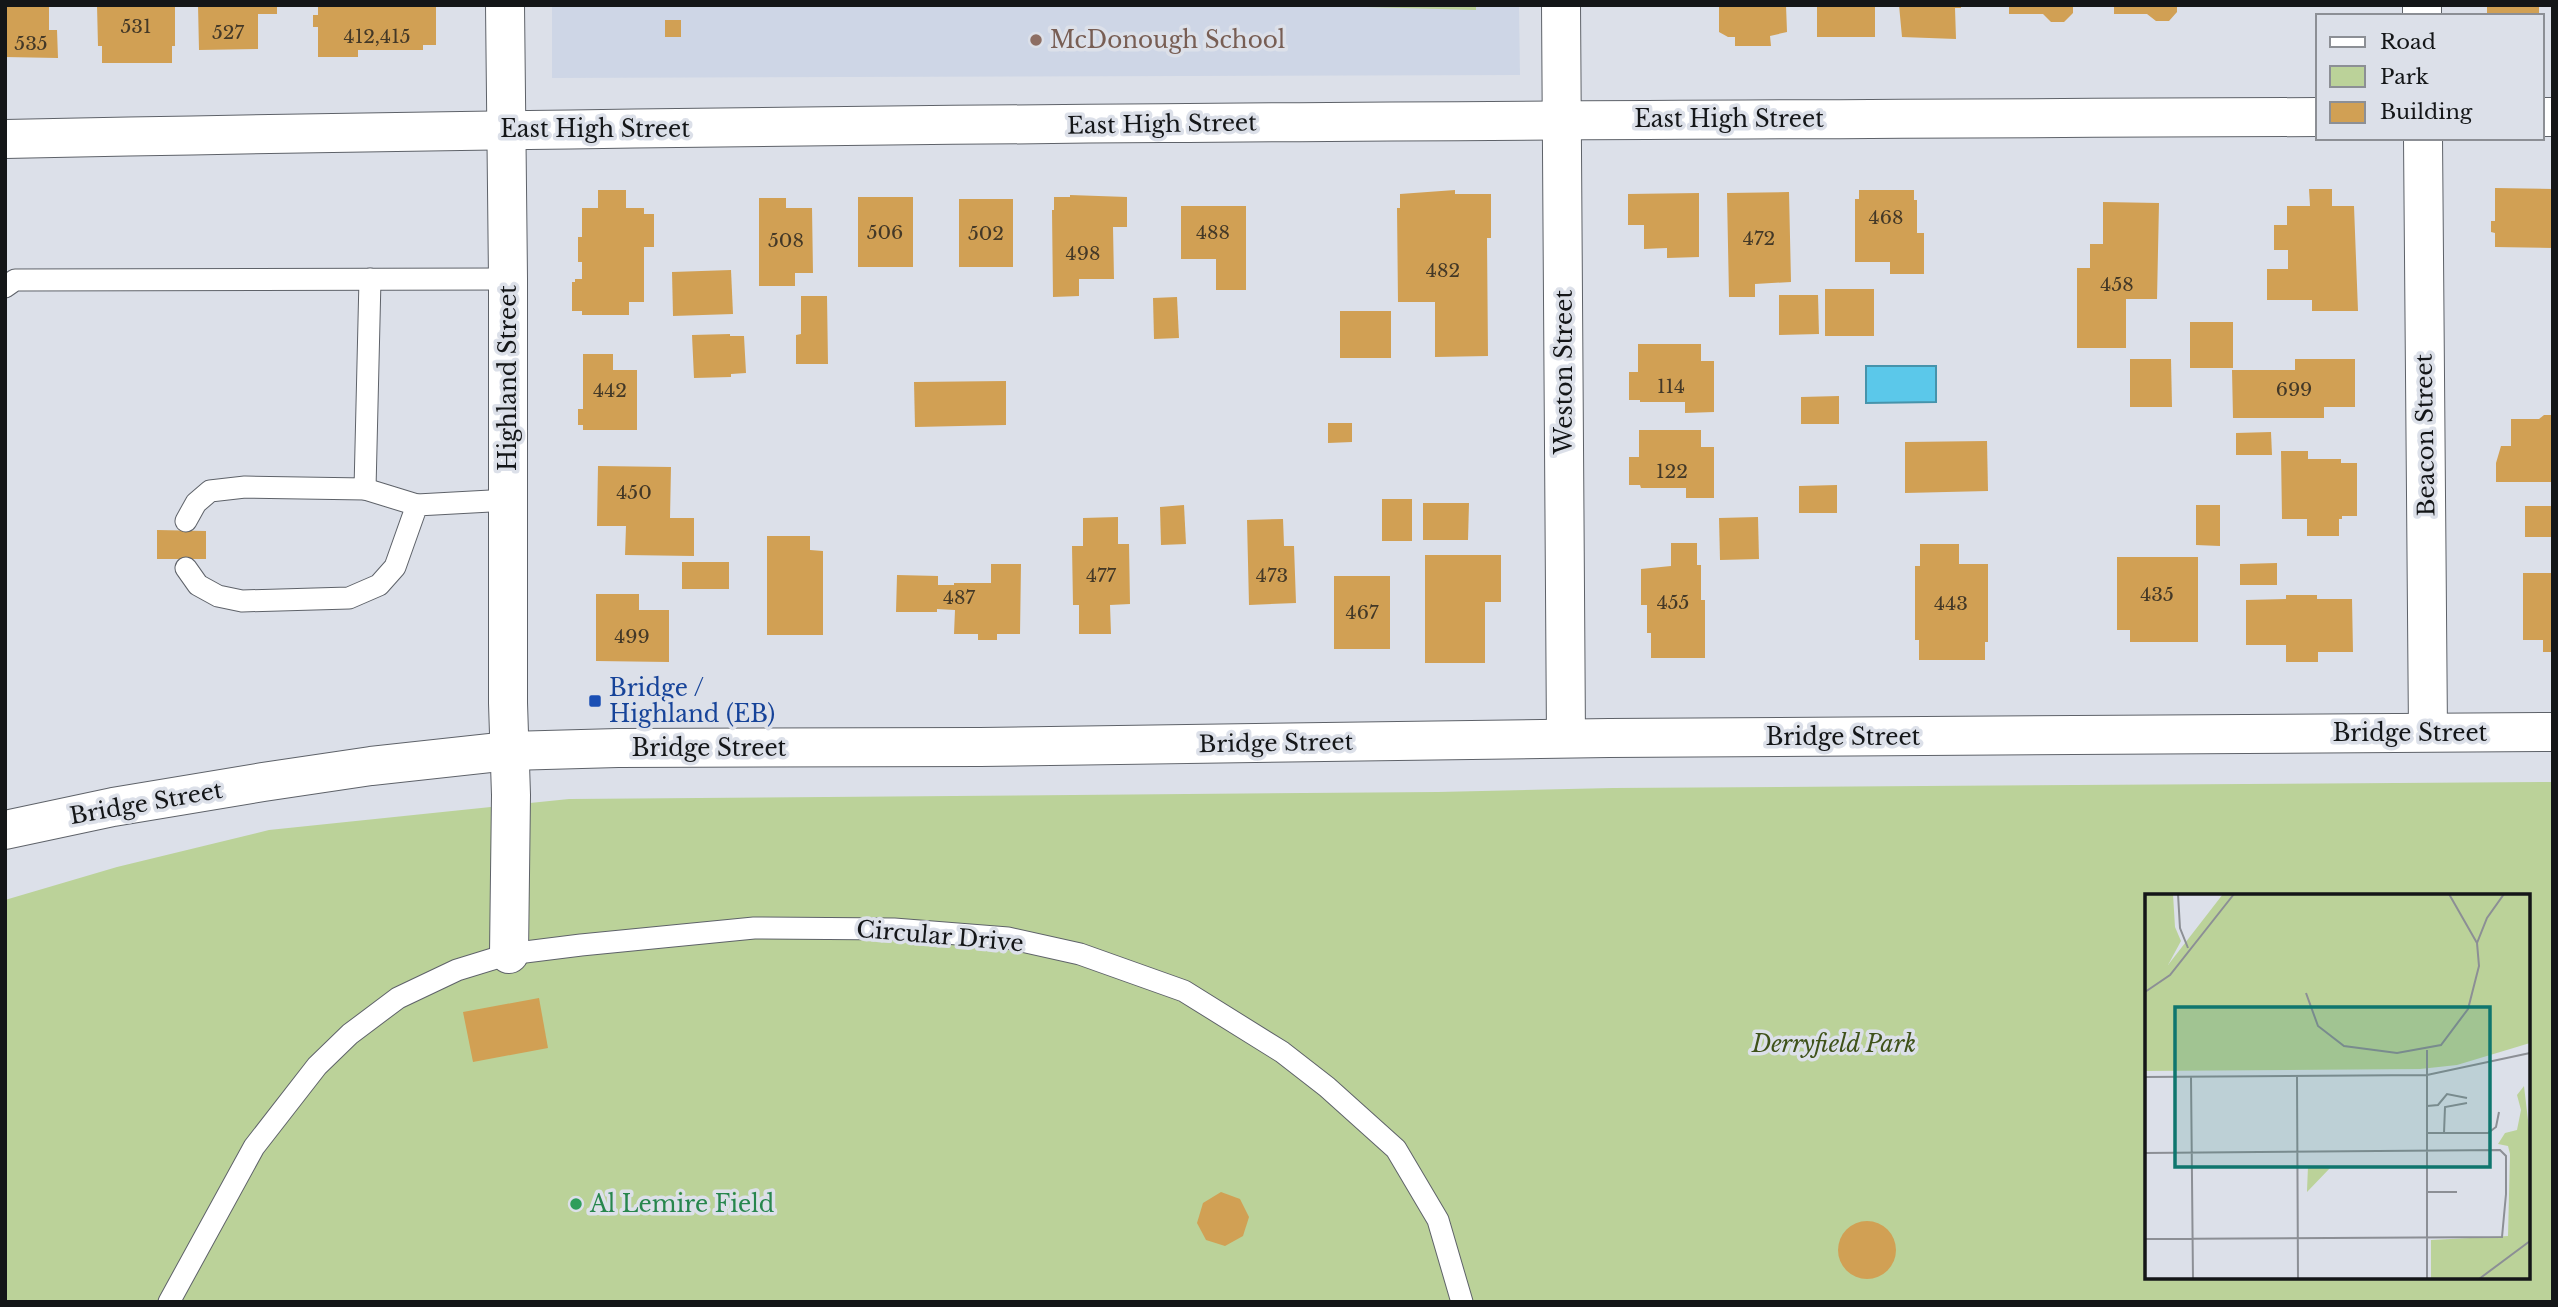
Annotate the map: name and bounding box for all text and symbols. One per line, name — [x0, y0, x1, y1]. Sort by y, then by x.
legend — [2316, 14, 2544, 140]
house number: 531 — [121, 15, 151, 38]
house number: 527 — [212, 21, 244, 44]
house number: 412,415 — [344, 25, 410, 48]
place label: McDonough School — [1050, 26, 1285, 54]
text: Road — [2380, 29, 2436, 55]
house number: 535 — [14, 32, 48, 55]
marker: McDonough School — [1028, 32, 1044, 48]
text: Park — [2380, 64, 2429, 90]
text: Building — [2380, 99, 2473, 125]
street label: East High Street — [1634, 105, 1824, 133]
street label: East High Street — [1067, 108, 1257, 140]
street label: East High Street — [500, 115, 690, 143]
house number: 468 — [1869, 206, 1903, 229]
house number: 506 — [867, 221, 903, 244]
house number: 488 — [1196, 221, 1230, 244]
house number: 502 — [968, 222, 1004, 245]
house number: 472 — [1743, 227, 1775, 250]
house number: 508 — [768, 229, 804, 252]
house number: 498 — [1066, 242, 1100, 265]
house number: 482 — [1426, 259, 1460, 282]
house number: 458 — [2100, 273, 2134, 296]
street label: Highland Street — [494, 285, 522, 471]
street label: Weston Street — [1550, 290, 1578, 455]
street label: Beacon Street — [2410, 353, 2440, 517]
house number: 114 — [1657, 375, 1685, 398]
house number: 699 — [2276, 378, 2312, 401]
house number: 442 — [593, 379, 627, 402]
house number: 122 — [1656, 460, 1688, 483]
house number: 450 — [616, 481, 652, 504]
house number: 477 — [1086, 564, 1117, 587]
house number: 473 — [1256, 564, 1288, 587]
house number: 435 — [2140, 583, 2174, 606]
house number: 487 — [943, 586, 976, 609]
house number: 455 — [1657, 591, 1689, 614]
house number: 443 — [1934, 592, 1968, 615]
house number: 467 — [1346, 601, 1379, 624]
house number: 499 — [614, 625, 650, 648]
place label: Bridge / Highland (EB) — [609, 674, 775, 728]
marker: Bridge / Highland (EB) — [587, 693, 603, 709]
street label: Bridge Street — [2333, 719, 2488, 747]
street label: Bridge Street — [1766, 723, 1921, 751]
street label: Bridge Street — [1198, 728, 1354, 758]
street label: Bridge Street — [632, 734, 787, 762]
street label: Bridge Street — [67, 776, 225, 830]
inset map — [2145, 894, 2530, 1279]
street label: Circular Drive — [855, 915, 1025, 957]
park label: Derryfield Park — [1751, 1030, 1916, 1058]
place label: Al Lemire Field — [589, 1190, 774, 1218]
marker: Al Lemire Field — [568, 1196, 584, 1212]

